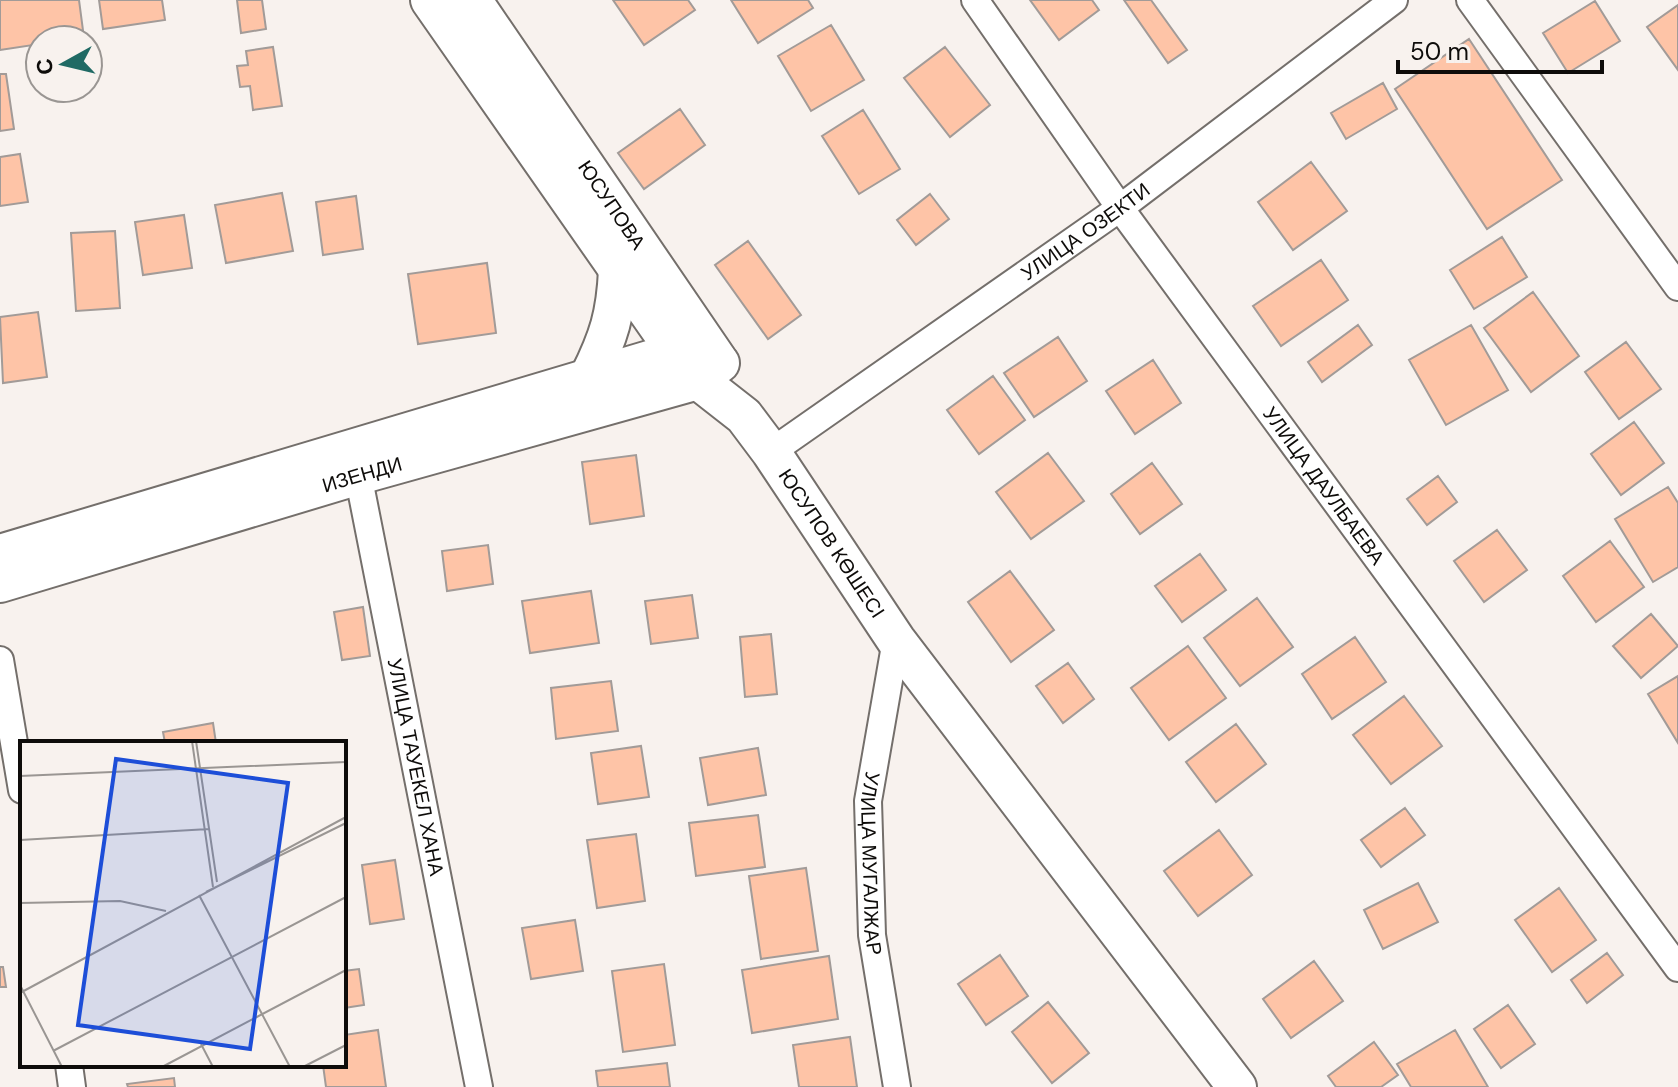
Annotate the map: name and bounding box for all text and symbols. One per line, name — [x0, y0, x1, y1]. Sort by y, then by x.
north arrow — [24, 24, 104, 104]
scale bar — [1398, 24, 1602, 74]
text: 50 m — [1410, 36, 1469, 67]
text: С — [29, 57, 60, 77]
street label: ЮСУПОВА — [572, 155, 652, 255]
street label: УЛИЦА ОЗЕКТИ — [1016, 177, 1155, 286]
street label: УЛИЦА ДАУЛБАЕВА — [1257, 402, 1391, 570]
street label: ИЗЕНДИ — [319, 451, 405, 498]
street label: ЮСУПОВ КӨШЕСІ — [773, 464, 891, 623]
street label: УЛИЦА ТАУЕКЕЛ ХАНА — [382, 656, 450, 879]
inset map — [20, 741, 346, 1067]
street label: УЛИЦА МУГАЛЖАР — [855, 770, 888, 957]

